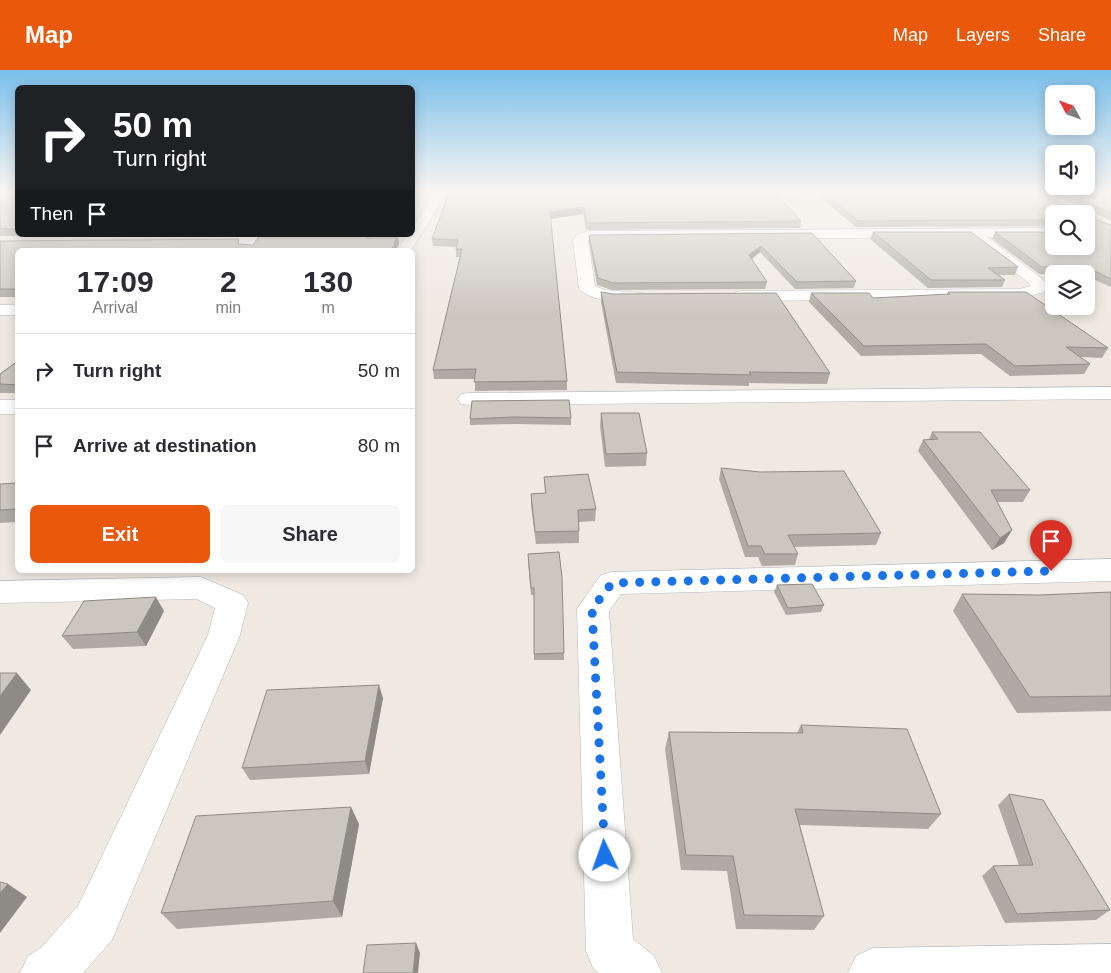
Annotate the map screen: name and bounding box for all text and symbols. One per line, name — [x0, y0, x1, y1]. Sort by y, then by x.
text: Map — [25, 21, 73, 48]
text: Map — [893, 25, 928, 45]
text: Layers — [956, 25, 1010, 45]
text: Share — [1038, 25, 1086, 45]
north arrow — [1045, 85, 1095, 135]
map controls — [1045, 85, 1095, 315]
icon: right — [30, 105, 95, 170]
text: 50 m — [113, 105, 193, 144]
button: sound — [1045, 145, 1095, 195]
text: Turn right — [113, 146, 206, 171]
icon: arrive — [83, 200, 111, 228]
text: Then — [30, 203, 73, 224]
button: search — [1045, 205, 1095, 255]
text: 17:09 — [77, 265, 154, 298]
text: 2 — [220, 265, 237, 298]
text: 130 — [303, 265, 353, 298]
button: layers — [1045, 265, 1095, 315]
text: Arrival — [93, 299, 138, 316]
text: min — [215, 299, 241, 316]
text: m — [321, 299, 335, 316]
icon: right — [30, 357, 58, 385]
text: Turn right — [73, 360, 161, 381]
text: 50 m — [358, 360, 400, 381]
icon: arrive — [30, 432, 58, 460]
text: Arrive at destination — [73, 435, 257, 456]
text: 80 m — [358, 435, 400, 456]
button: Exit — [30, 505, 210, 563]
button: Share — [220, 505, 400, 563]
pin — [1030, 520, 1072, 571]
icon: arrive — [1037, 527, 1065, 555]
position arrow — [578, 829, 630, 881]

